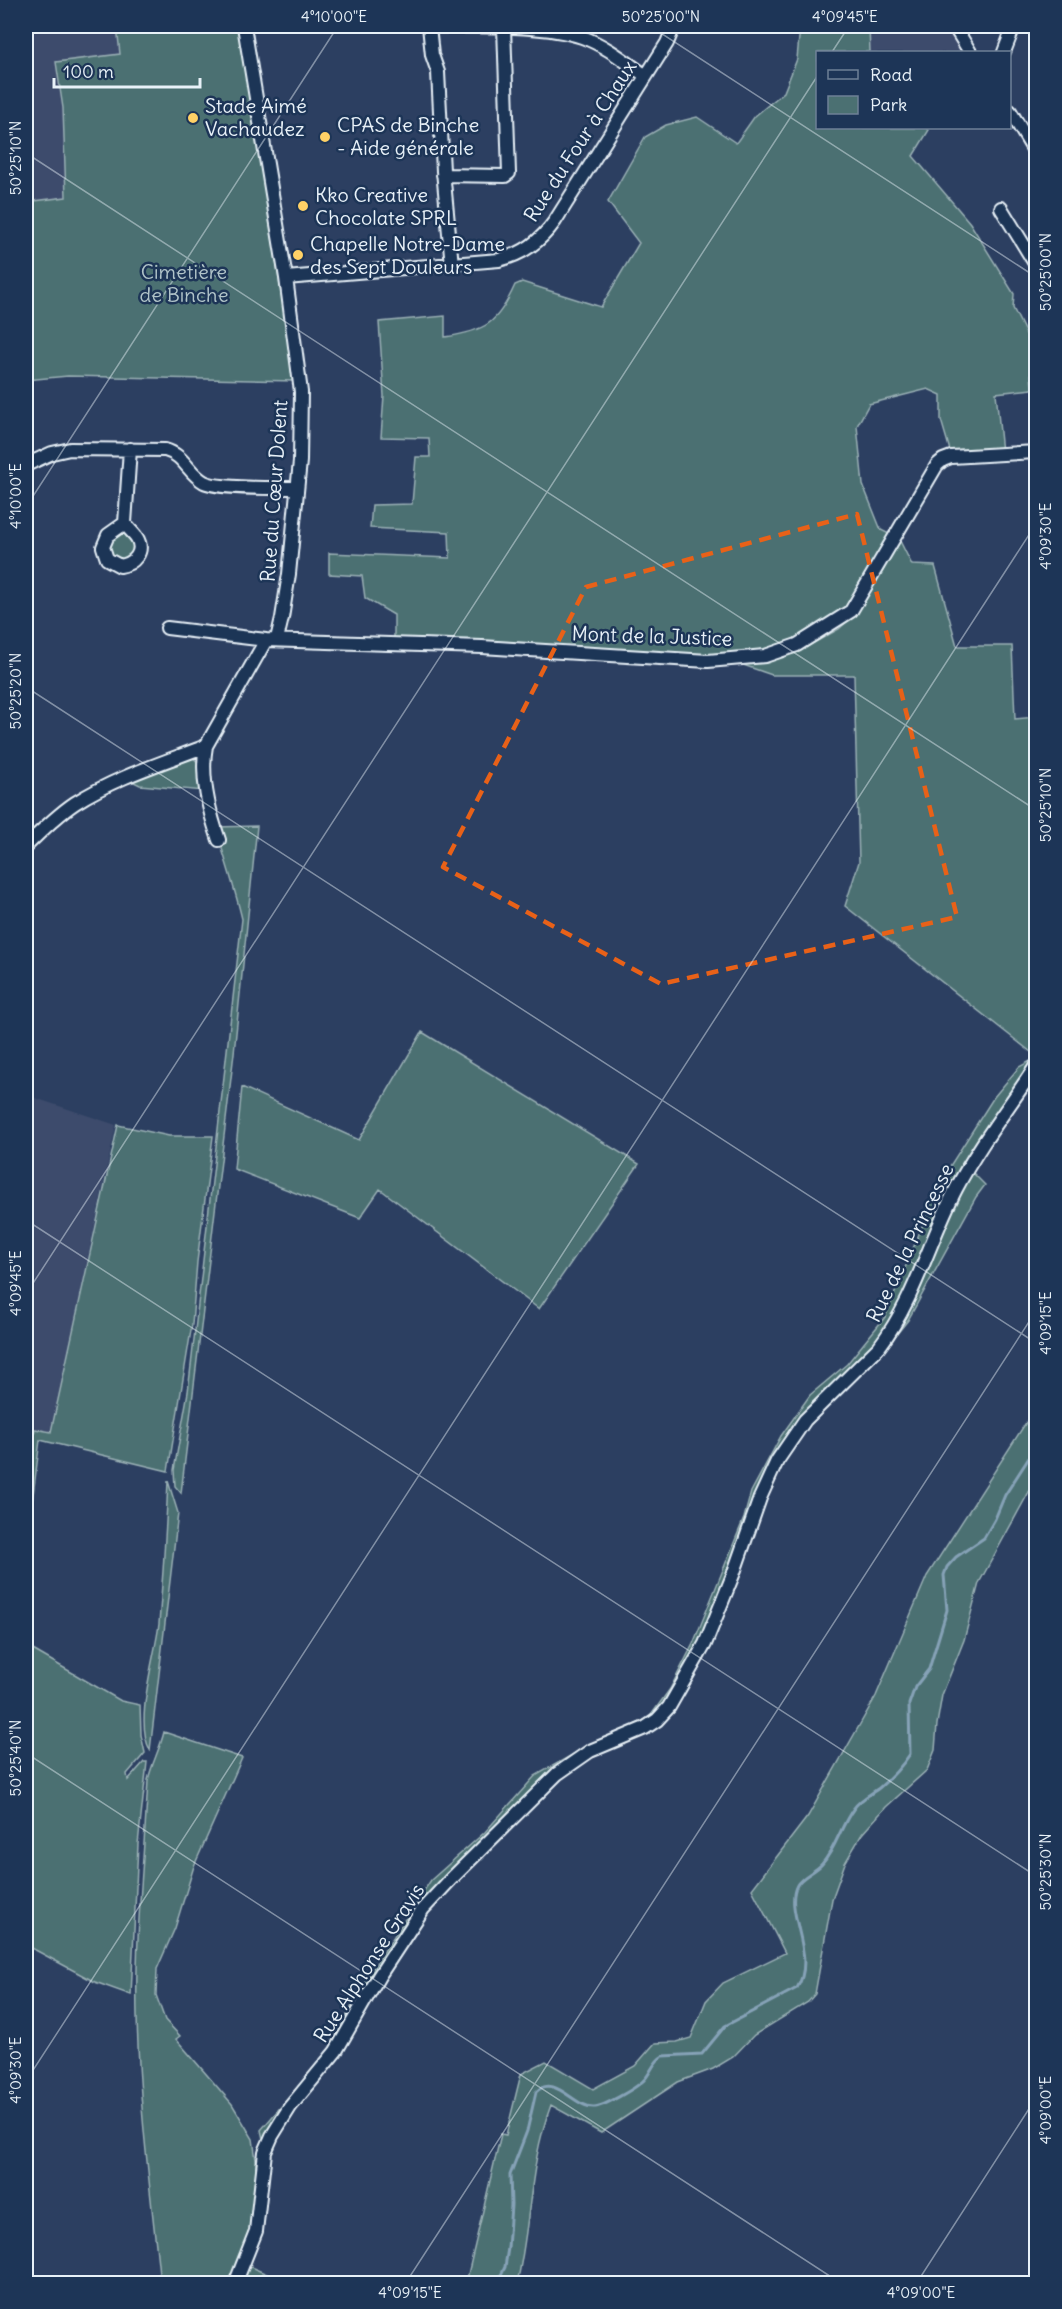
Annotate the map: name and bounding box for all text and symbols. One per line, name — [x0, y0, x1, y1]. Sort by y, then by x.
text: 4°10'00"E — [301, 7, 367, 26]
text: 50°25'00"N — [622, 7, 700, 26]
text: 4°09'45"E — [812, 7, 878, 26]
scale bar — [54, 51, 200, 89]
legend — [816, 51, 1011, 129]
street label: Rue du Four à Chaux — [518, 55, 641, 226]
text: 100 m — [63, 60, 114, 83]
text: Road — [870, 63, 913, 86]
place label: Stade Aimé Vachaudez — [205, 93, 307, 141]
text: Park — [870, 93, 907, 116]
marker: Stade Aimé Vachaudez — [186, 111, 200, 125]
place label: CPAS de Binche - Aide générale — [337, 112, 479, 160]
text: 50°25'10"N — [6, 121, 25, 195]
marker: CPAS de Binche - Aide générale — [318, 130, 332, 144]
place label: Kko Creative Chocolate SPRL — [315, 182, 457, 230]
marker: Kko Creative Chocolate SPRL — [296, 199, 310, 213]
place label: Chapelle Notre-Dame des Sept Douleurs — [310, 231, 505, 279]
text: 50°25'00"N — [1036, 233, 1055, 311]
marker: Chapelle Notre-Dame des Sept Douleurs — [291, 248, 305, 262]
park label: Cimetière de Binche — [140, 259, 228, 307]
street label: Rue du Cœur Dolent — [255, 399, 292, 583]
text: 4°10'00"E — [6, 463, 25, 529]
text: 4°09'30"E — [1036, 502, 1055, 570]
street label: Mont de la Justice — [571, 620, 733, 651]
text: 50°25'20"N — [6, 653, 25, 729]
text: 50°25'10"N — [1036, 768, 1055, 842]
street label: Rue de la Princesse — [860, 1159, 959, 1326]
text: 4°09'45"E — [6, 1250, 25, 1316]
text: 4°09'15"E — [1036, 1291, 1055, 1355]
text: 50°25'40"N — [6, 1720, 25, 1796]
text: 50°25'30"N — [1036, 1833, 1055, 1911]
street label: Rue Alphonse Gravis — [308, 1879, 429, 2047]
text: 4°09'30"E — [6, 2036, 25, 2104]
text: 4°09'00"E — [1036, 2075, 1055, 2144]
text: 4°09'15"E — [378, 2283, 442, 2302]
text: 4°09'00"E — [887, 2283, 956, 2302]

